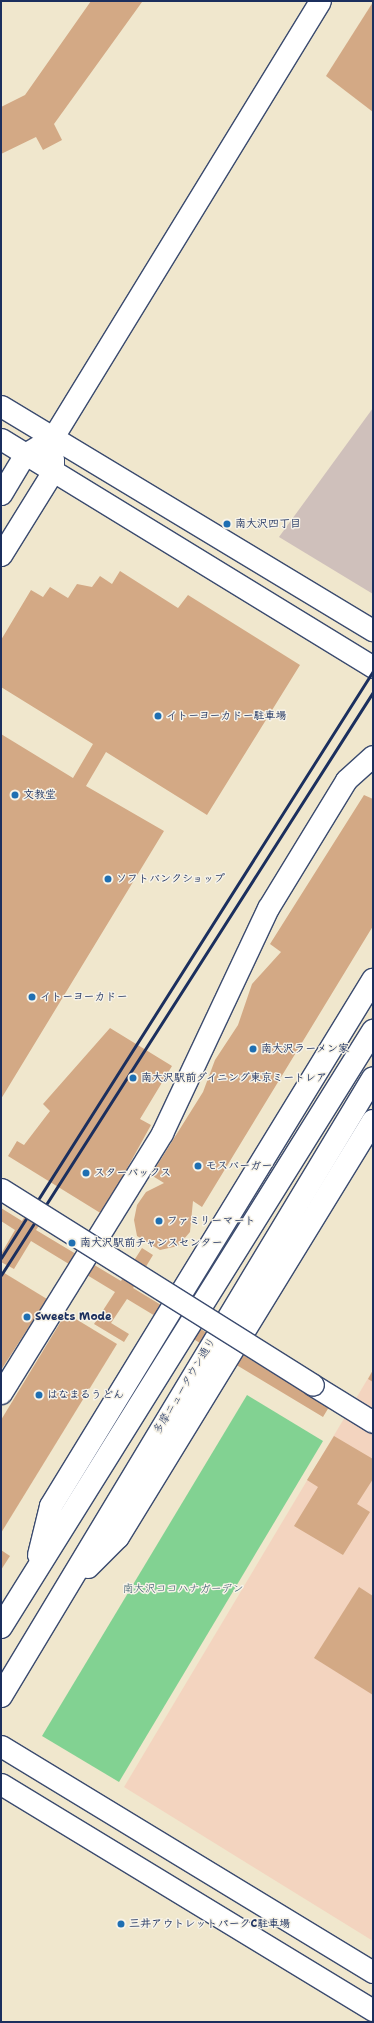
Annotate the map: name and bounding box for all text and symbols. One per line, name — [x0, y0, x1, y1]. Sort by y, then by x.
place label: 南大沢四丁目 — [235, 517, 301, 531]
marker: 南大沢四丁目 — [222, 519, 232, 529]
place label: イトーヨーカドー駐車場 — [166, 709, 286, 723]
marker: イトーヨーカドー駐車場 — [153, 711, 163, 721]
place label: 文教堂 — [23, 788, 56, 802]
marker: 文教堂 — [10, 790, 20, 800]
place label: ソフトバンクショップ — [116, 872, 226, 886]
marker: ソフトバンクショップ — [103, 874, 113, 884]
place label: イトーヨーカドー — [40, 990, 127, 1004]
marker: イトーヨーカドー — [27, 992, 37, 1002]
place label: 南大沢ラーメン家 — [261, 1042, 349, 1056]
marker: 南大沢ラーメン家 — [248, 1044, 258, 1054]
place label: 南大沢駅前ダイニング東京ミートレア — [141, 1071, 328, 1085]
marker: 南大沢駅前ダイニング東京ミートレア — [128, 1073, 138, 1083]
place label: モスバーガー — [206, 1159, 272, 1173]
marker: モスバーガー — [193, 1161, 203, 1171]
place label: スターバックス — [94, 1166, 171, 1180]
marker: スターバックス — [81, 1168, 91, 1178]
place label: ファミリーマート — [167, 1214, 255, 1228]
marker: ファミリーマート — [154, 1216, 164, 1226]
place label: 南大沢駅前チャンスセンター — [80, 1236, 223, 1250]
marker: 南大沢駅前チャンスセンター — [67, 1238, 77, 1248]
place label: Sweets Mode — [35, 1310, 112, 1324]
marker: Sweets Mode — [22, 1312, 32, 1322]
street label: 多摩ニュータウン通り — [151, 1335, 219, 1437]
place label: はなまるうどん — [47, 1388, 124, 1402]
marker: はなまるうどん — [34, 1390, 44, 1400]
park label: 南大沢ココハナガーデン — [123, 1582, 243, 1596]
place label: 三井アウトレットパークC駐車場 — [129, 1917, 290, 1931]
marker: 三井アウトレットパークC駐車場 — [116, 1919, 126, 1929]

